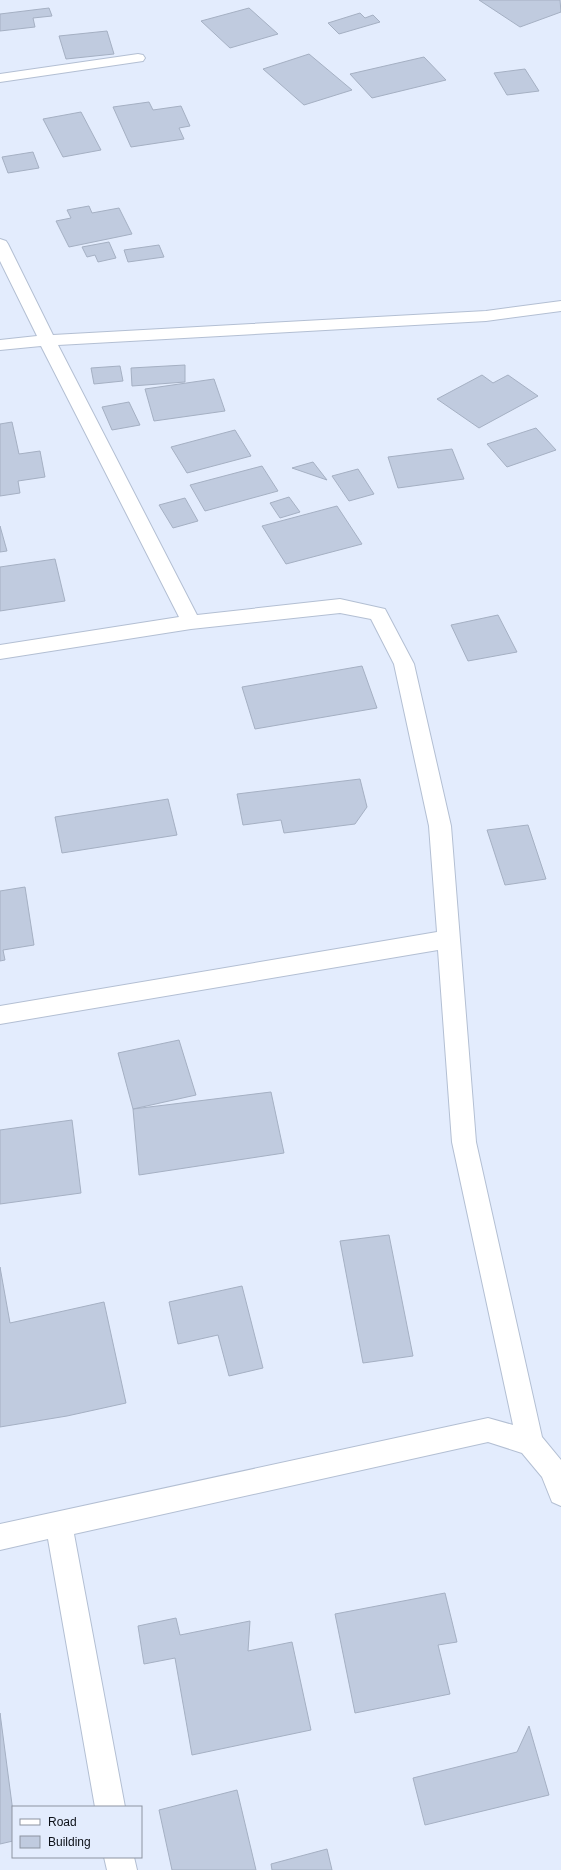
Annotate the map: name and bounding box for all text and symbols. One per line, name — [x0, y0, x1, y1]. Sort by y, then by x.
legend — [12, 1806, 142, 1858]
text: Road — [48, 1815, 77, 1829]
text: Building — [48, 1835, 91, 1849]

